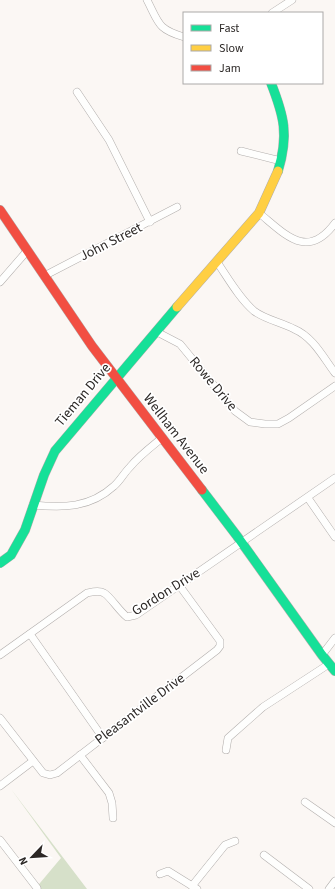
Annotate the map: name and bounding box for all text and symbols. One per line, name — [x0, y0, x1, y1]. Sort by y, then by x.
legend — [183, 12, 323, 84]
text: Fast — [219, 20, 239, 37]
text: Slow — [219, 40, 244, 57]
text: Jam — [219, 60, 241, 77]
street label: John Street — [76, 218, 146, 266]
street label: Rowe Drive — [184, 352, 242, 416]
street label: Tieman Drive — [50, 359, 116, 431]
street label: Wellham Avenue — [138, 389, 214, 479]
street label: Gordon Drive — [128, 563, 204, 621]
street label: Pleasantville Drive — [91, 669, 189, 749]
north arrow — [12, 837, 52, 877]
text: N — [15, 855, 32, 868]

